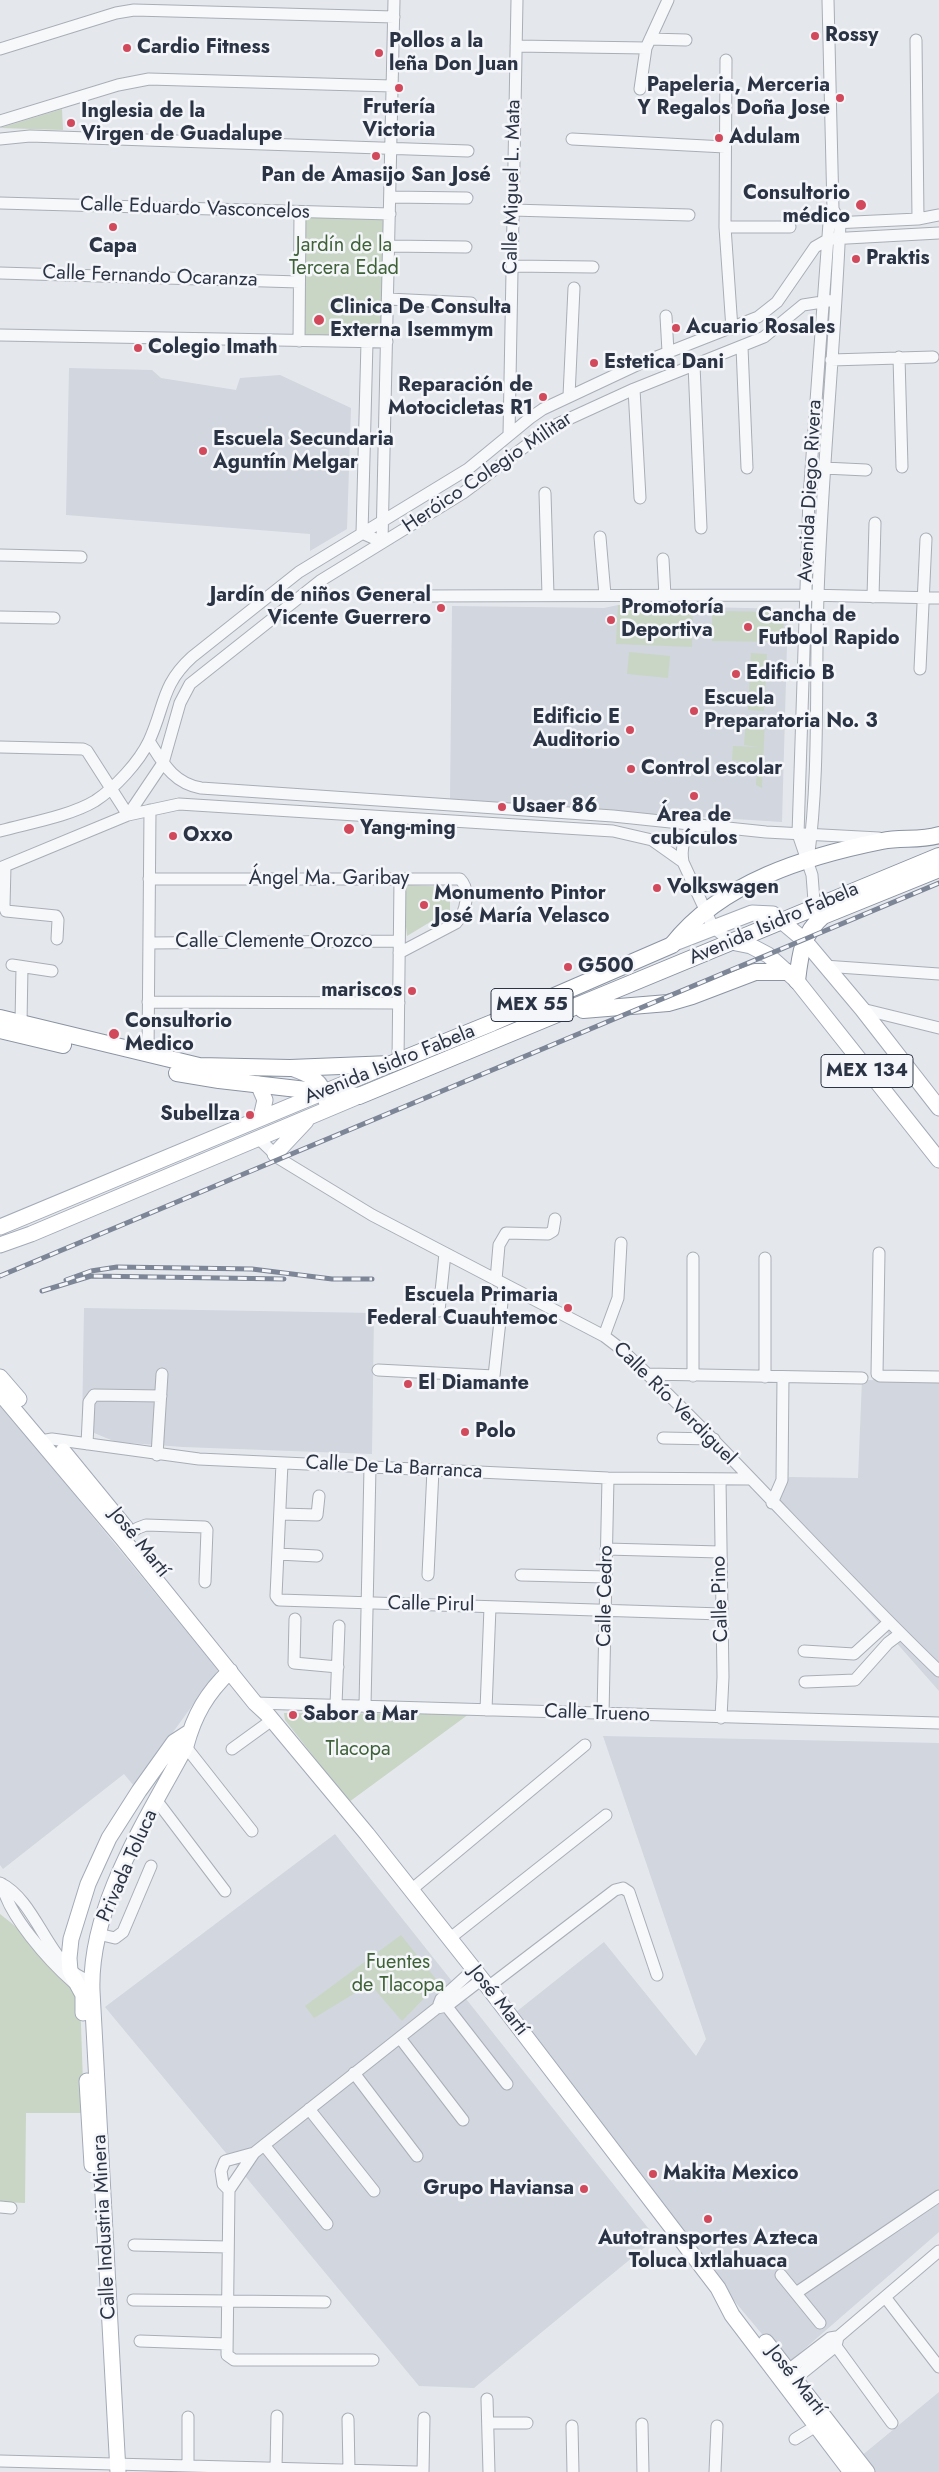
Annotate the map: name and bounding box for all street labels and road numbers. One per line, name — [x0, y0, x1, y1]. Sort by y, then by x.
street label: Calle Miguel L. Mata — [499, 99, 527, 275]
street label: Calle Eduardo Vasconcelos — [80, 193, 310, 225]
street label: Calle Fernando Ocaranza — [42, 261, 258, 293]
street label: Avenida Diego Rivera — [794, 399, 828, 583]
street label: Heróico Colegio Militar — [399, 407, 577, 539]
street label: Ángel Ma. Garibay — [249, 867, 409, 891]
street label: Avenida Isidro Fabela — [686, 877, 862, 971]
street label: Calle Clemente Orozco — [175, 930, 373, 954]
road number: MEX 55 — [491, 988, 573, 1022]
street label: Avenida Isidro Fabela — [301, 1020, 479, 1110]
road number: MEX 134 — [821, 1054, 913, 1088]
street label: Calle Río Verdiguel — [607, 1337, 741, 1471]
street label: Calle De La Barranca — [305, 1451, 483, 1485]
street label: José Martí — [104, 1503, 174, 1583]
street label: Calle Cedro — [593, 1545, 619, 1647]
street label: Calle Pino — [707, 1555, 735, 1643]
street label: Calle Pirul — [387, 1592, 475, 1618]
street label: Calle Trueno — [544, 1700, 650, 1728]
street label: Privada Toluca — [93, 1806, 163, 1926]
street label: José Martí — [463, 1961, 533, 2041]
street label: Calle Industria Minera — [88, 2134, 122, 2320]
street label: José Martí — [761, 2341, 831, 2421]

